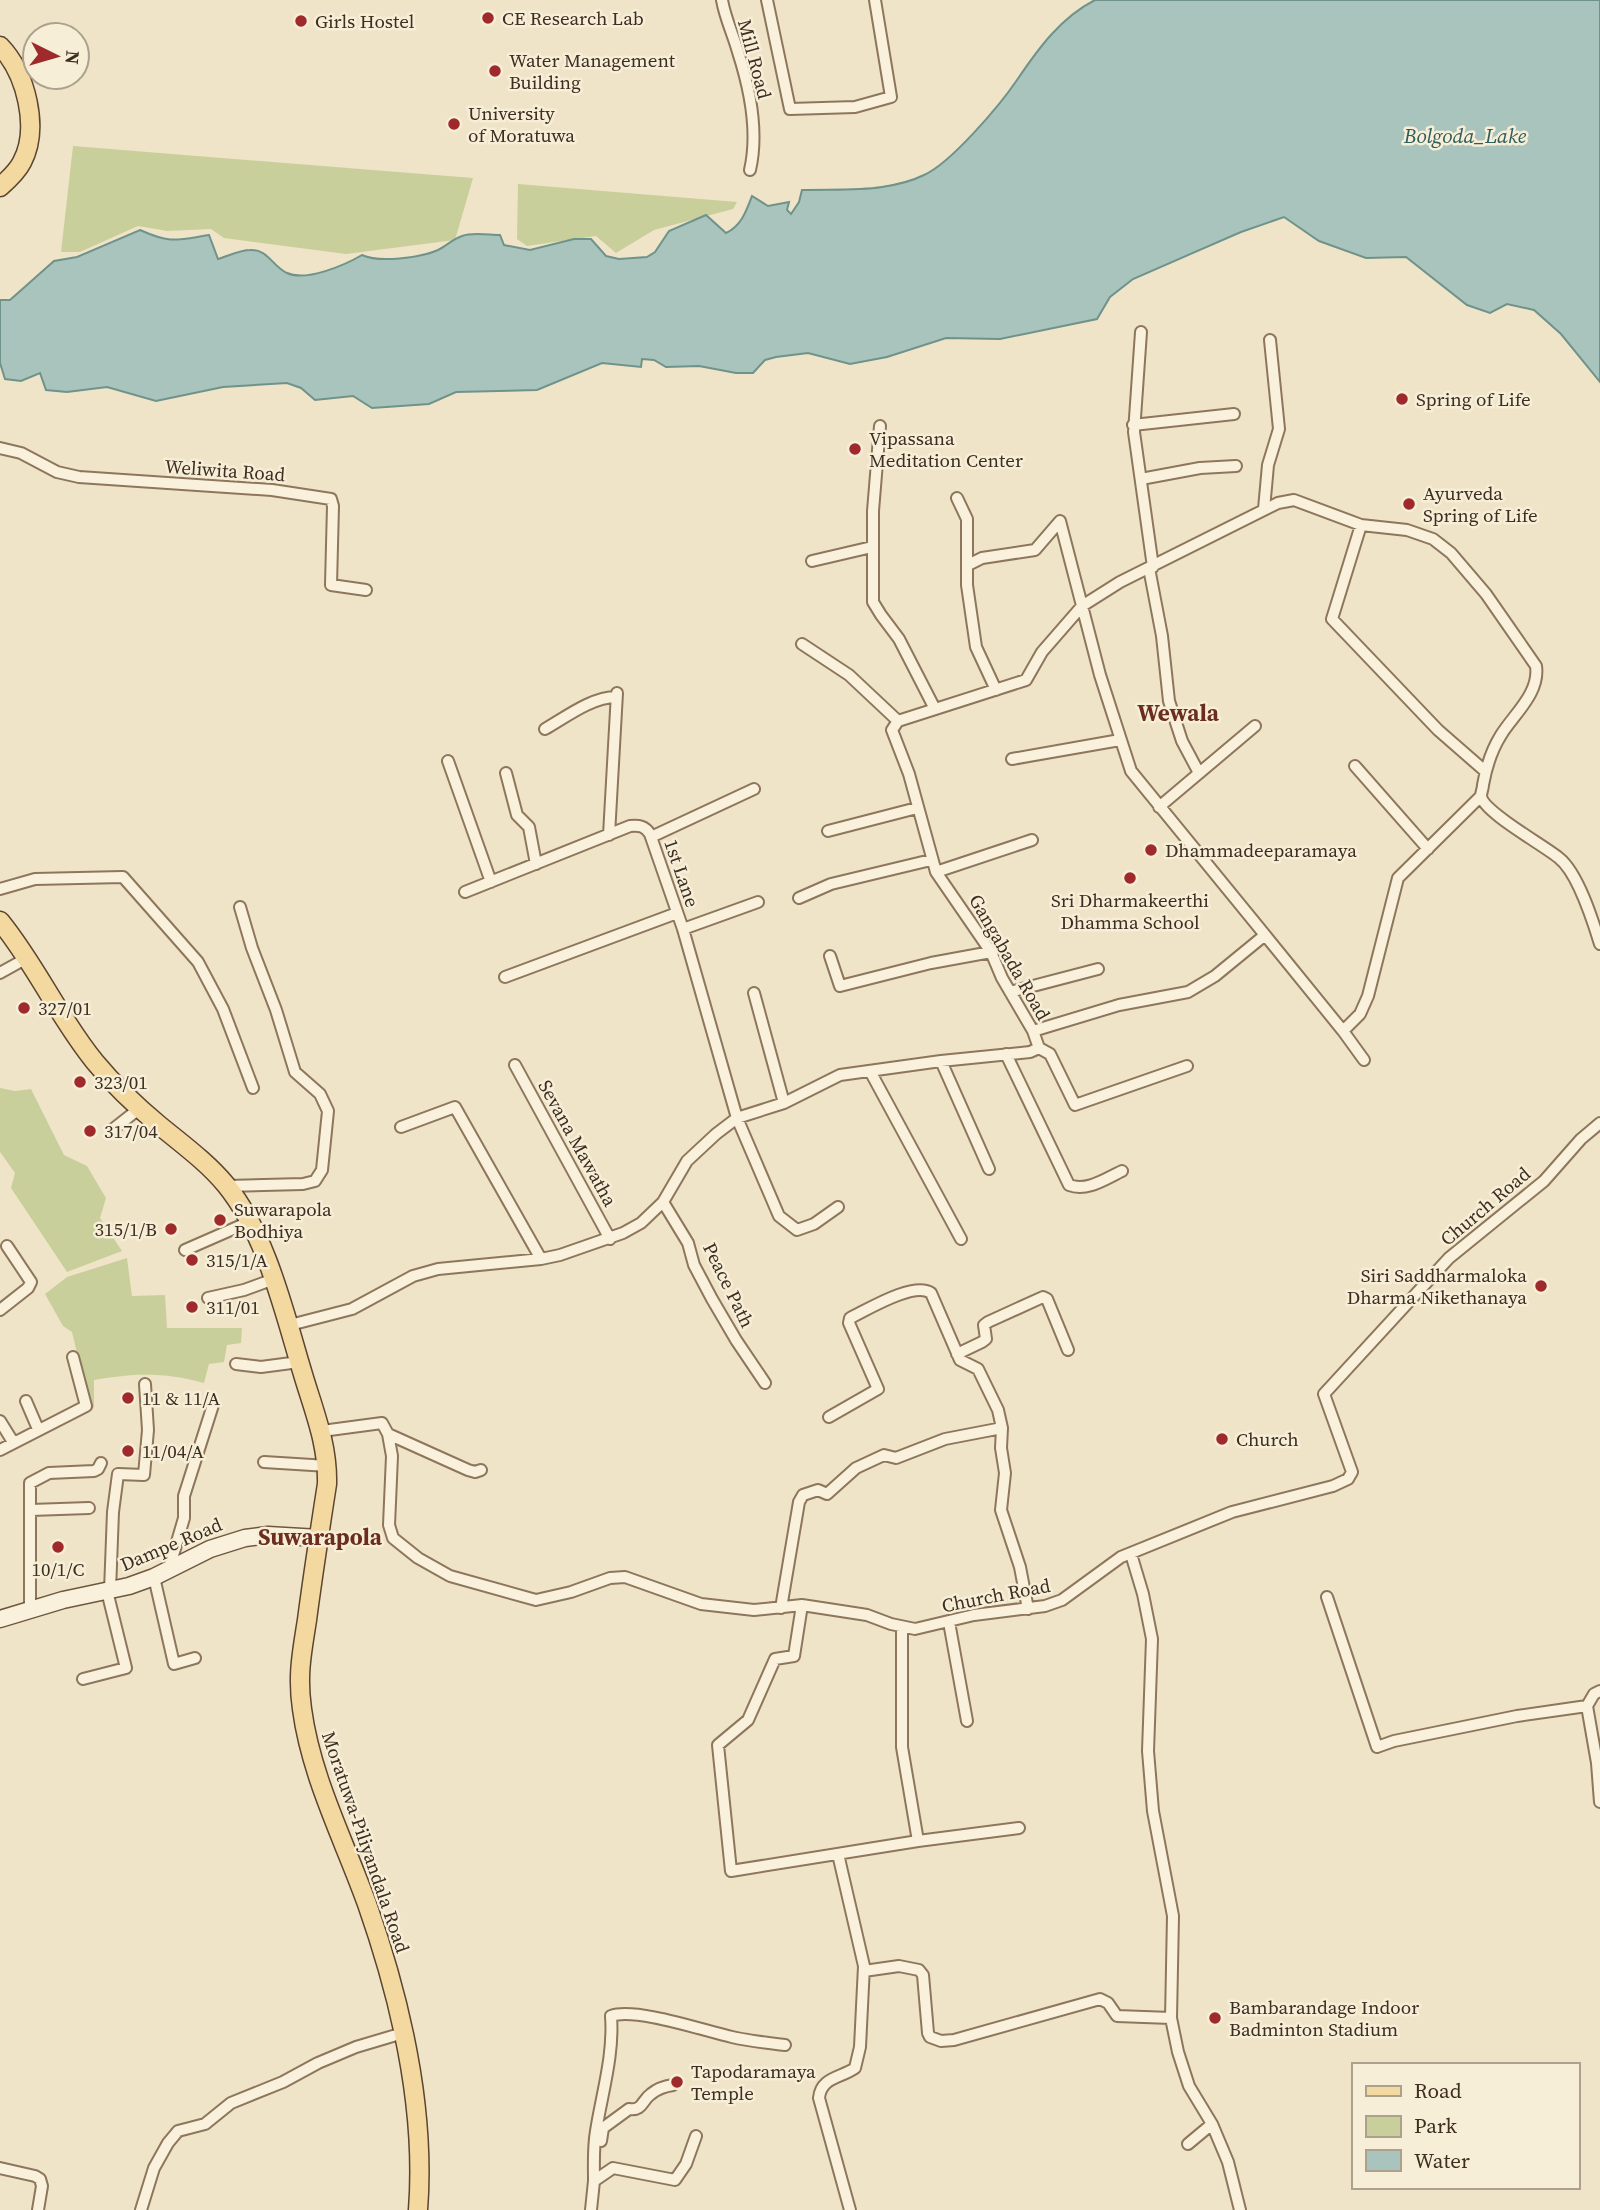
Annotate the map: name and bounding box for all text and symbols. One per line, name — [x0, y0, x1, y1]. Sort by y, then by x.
place label: CE Research Lab — [502, 5, 644, 31]
place label: Girls Hostel — [315, 8, 415, 34]
marker: CE Research Lab — [480, 10, 496, 26]
marker: Girls Hostel — [293, 13, 309, 29]
street label: Mill Road — [732, 16, 778, 102]
north arrow — [21, 21, 91, 91]
place label: Water Management Building — [509, 47, 676, 95]
text: N — [59, 49, 86, 66]
marker: Water Management Building — [487, 63, 503, 79]
place label: University of Moratuwa — [468, 100, 575, 148]
marker: University of Moratuwa — [446, 116, 462, 132]
water label: Bolgoda_Lake — [1403, 121, 1527, 150]
place label: Spring of Life — [1416, 386, 1531, 412]
marker: Spring of Life — [1394, 391, 1410, 407]
place label: Vipassana Meditation Center — [869, 425, 1023, 473]
marker: Vipassana Meditation Center — [847, 441, 863, 457]
street label: Weliwita Road — [164, 453, 286, 487]
place label: Ayurveda Spring of Life — [1423, 480, 1538, 528]
marker: Ayurveda Spring of Life — [1401, 496, 1417, 512]
district label: Wewala — [1137, 697, 1220, 729]
street label: 1st Lane — [658, 835, 706, 911]
place label: Dhammadeeparamaya — [1165, 837, 1357, 863]
marker: Dhammadeeparamaya — [1143, 842, 1159, 858]
marker: Sri Dharmakeerthi Dhamma School — [1122, 870, 1138, 886]
place label: Sri Dharmakeerthi Dhamma School — [1051, 887, 1209, 935]
street label: Gangabada Road — [963, 889, 1057, 1025]
place label: 327/01 — [38, 995, 92, 1021]
marker: 327/01 — [16, 1000, 32, 1016]
place label: 323/01 — [94, 1069, 148, 1095]
marker: 323/01 — [72, 1074, 88, 1090]
street label: Sevana Mawatha — [532, 1075, 624, 1211]
place label: 317/04 — [104, 1118, 158, 1144]
marker: 317/04 — [82, 1123, 98, 1139]
street label: Church Road — [1434, 1160, 1536, 1251]
place label: Suwarapola Bodhiya — [234, 1196, 332, 1244]
marker: Suwarapola Bodhiya — [212, 1212, 228, 1228]
place label: 315/1/B — [95, 1216, 157, 1242]
marker: 315/1/B — [163, 1221, 179, 1237]
street label: Peace Path — [697, 1238, 761, 1332]
place label: 315/1/A — [206, 1247, 268, 1273]
marker: 315/1/A — [184, 1252, 200, 1268]
place label: Siri Saddharmaloka Dharma Nikethanaya — [1347, 1262, 1527, 1310]
marker: Siri Saddharmaloka Dharma Nikethanaya — [1533, 1278, 1549, 1294]
place label: 311/01 — [206, 1294, 260, 1320]
marker: 311/01 — [184, 1299, 200, 1315]
place label: 11 & 11/A — [142, 1385, 220, 1411]
marker: 11 & 11/A — [120, 1390, 136, 1406]
place label: Church — [1236, 1426, 1299, 1452]
marker: Church — [1214, 1431, 1230, 1447]
place label: 11/04/A — [142, 1438, 204, 1464]
marker: 11/04/A — [120, 1443, 136, 1459]
street label: Dampe Road — [116, 1511, 226, 1577]
district label: Suwarapola — [258, 1521, 383, 1553]
marker: 10/1/C — [50, 1539, 66, 1555]
place label: 10/1/C — [31, 1556, 85, 1582]
street label: Church Road — [939, 1572, 1053, 1618]
street label: Moratuwa-Piliyandala Road — [316, 1728, 416, 1956]
place label: Bambarandage Indoor Badminton Stadium — [1229, 1994, 1419, 2042]
marker: Bambarandage Indoor Badminton Stadium — [1207, 2010, 1223, 2026]
place label: Tapodaramaya Temple — [691, 2058, 816, 2106]
legend — [1352, 2063, 1579, 2189]
marker: Tapodaramaya Temple — [669, 2074, 685, 2090]
text: Road — [1414, 2076, 1462, 2105]
text: Park — [1414, 2111, 1458, 2140]
text: Water — [1414, 2146, 1470, 2175]

